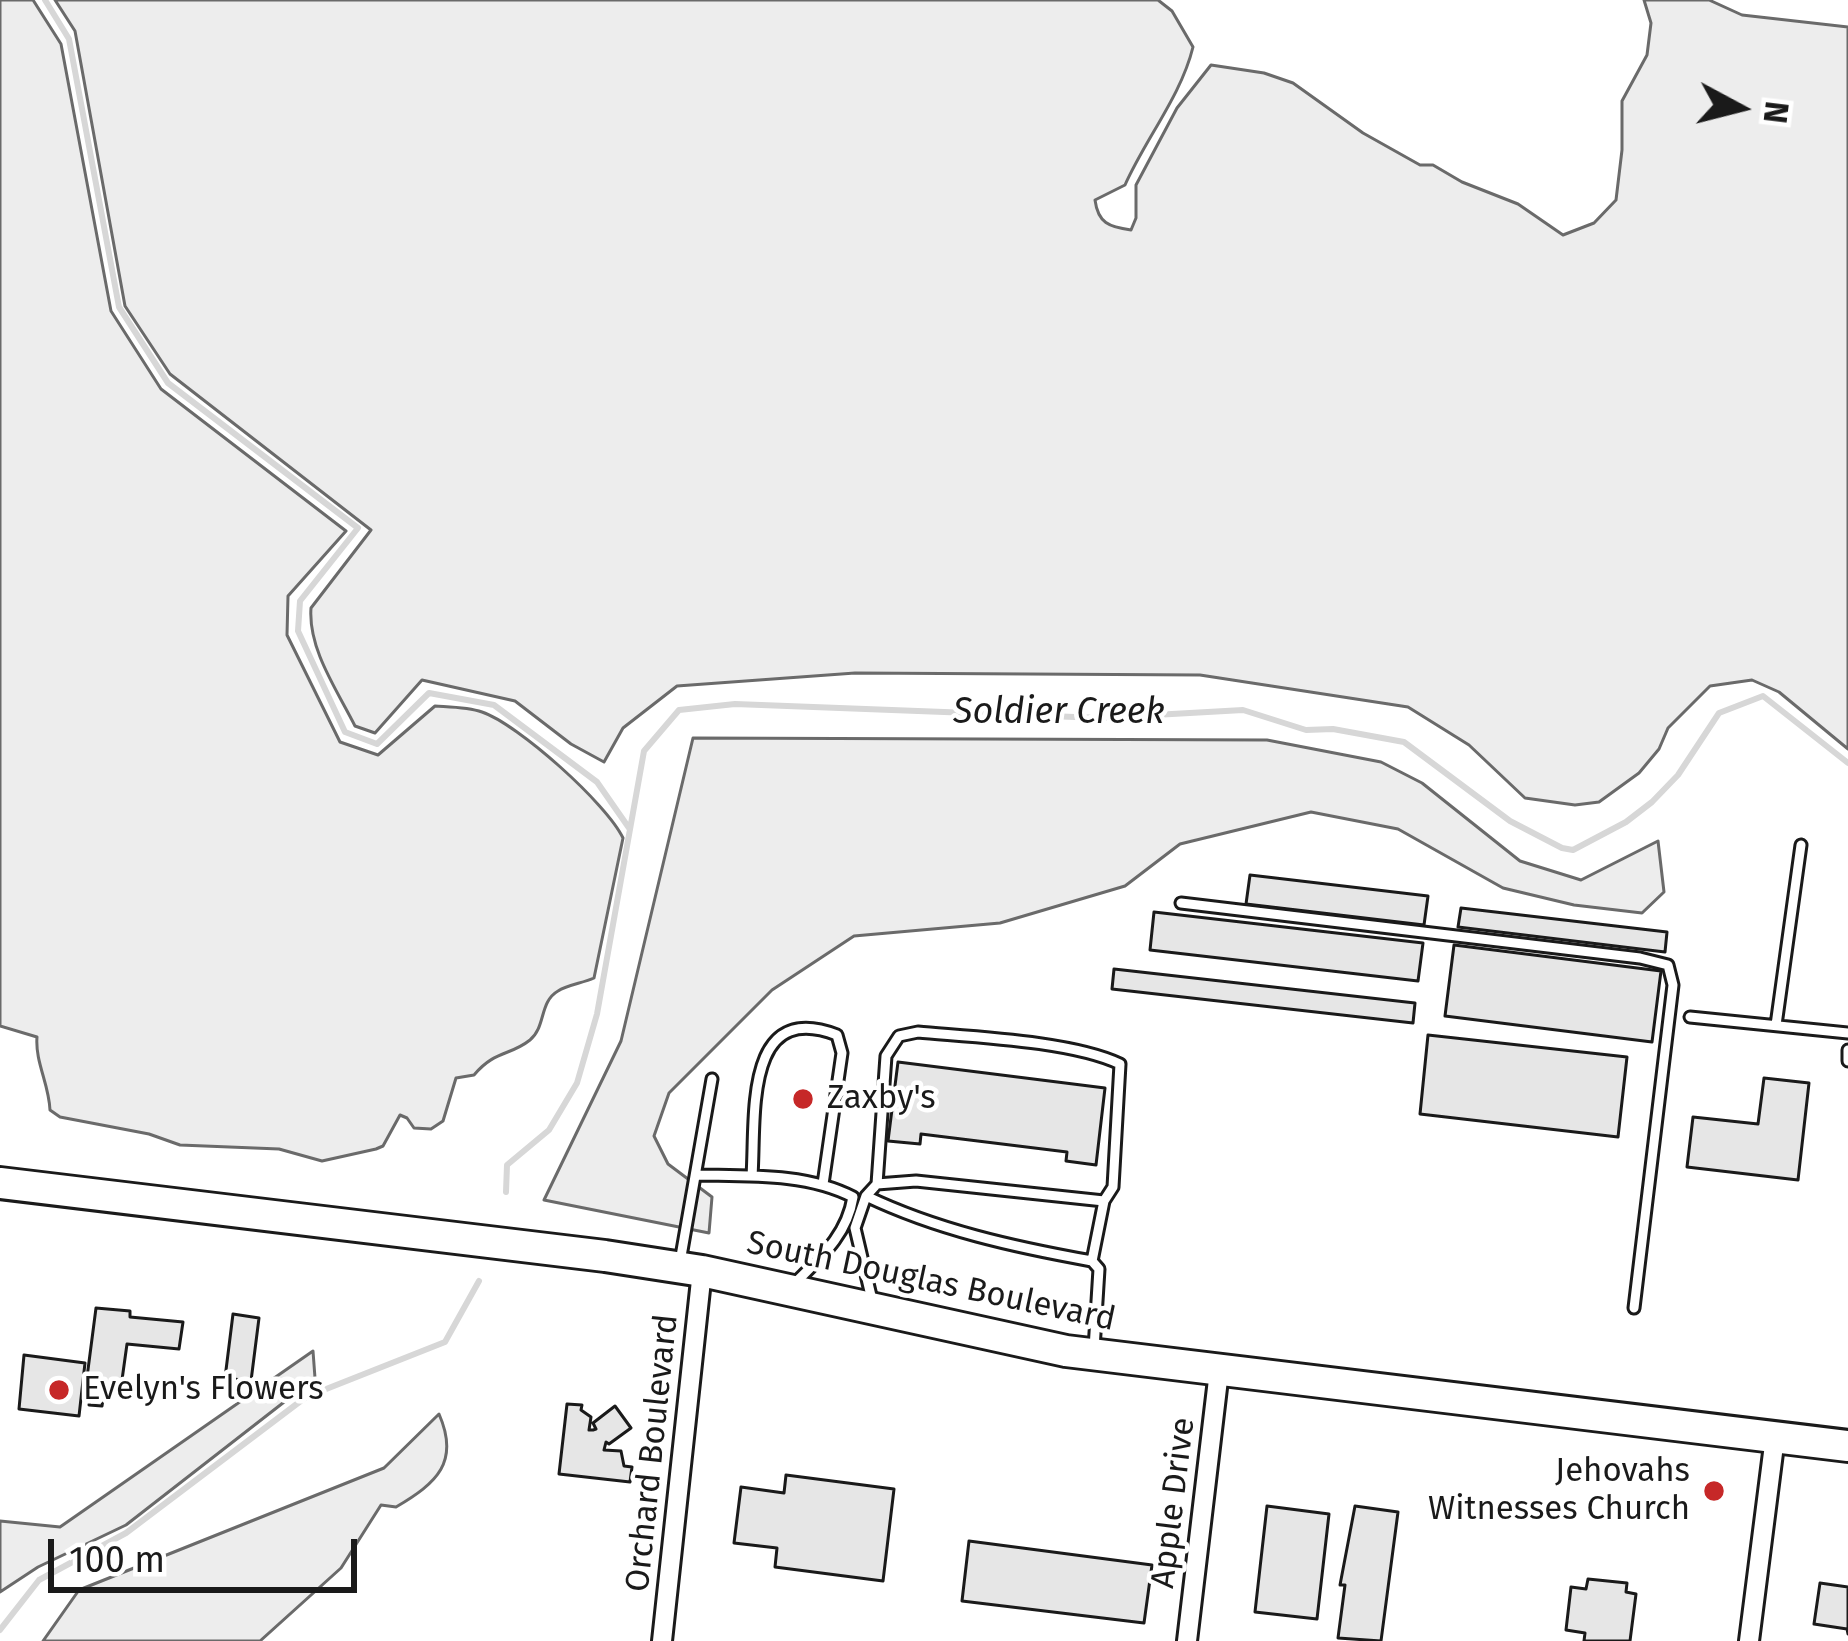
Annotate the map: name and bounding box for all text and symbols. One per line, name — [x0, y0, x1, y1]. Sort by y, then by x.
north arrow — [1680, 48, 1800, 168]
text: N — [1755, 99, 1797, 126]
water label: Soldier Creek — [953, 691, 1165, 735]
place label: Zaxby's — [827, 1079, 936, 1119]
marker: Zaxby's — [790, 1086, 816, 1112]
street label: South Douglas Boulevard — [743, 1224, 1119, 1340]
street label: Orchard Boulevard — [619, 1312, 687, 1594]
place label: Evelyn's Flowers — [83, 1370, 324, 1410]
marker: Evelyn's Flowers — [46, 1377, 72, 1403]
street label: Apple Drive — [1144, 1415, 1204, 1591]
place label: Jehovahs Witnesses Church — [1428, 1452, 1690, 1530]
marker: Jehovahs Witnesses Church — [1701, 1478, 1727, 1504]
scale bar — [54, 1515, 363, 1589]
text: 100 m — [69, 1538, 165, 1582]

